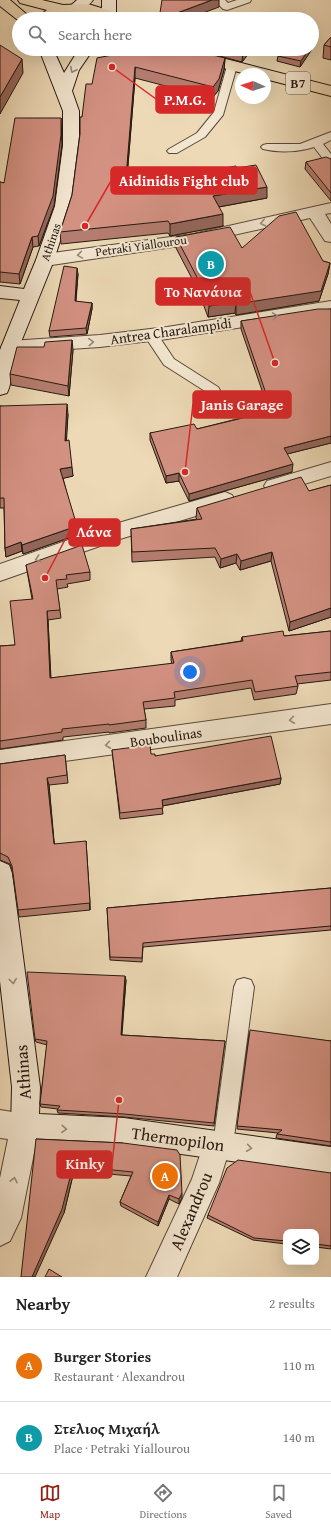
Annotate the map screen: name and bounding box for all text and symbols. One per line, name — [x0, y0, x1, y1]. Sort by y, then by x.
search box — [12, 12, 319, 56]
icon: search — [26, 23, 48, 45]
text: Search here — [58, 24, 132, 45]
one-way arrow — [70, 65, 77, 73]
north arrow — [235, 68, 271, 104]
road number: B7 — [286, 72, 310, 94]
callout: P.M.G. — [156, 86, 214, 113]
text: P.M.G. — [164, 89, 206, 110]
callout: Aidinidis Fight club — [111, 167, 257, 194]
text: Aidinidis Fight club — [119, 170, 249, 191]
one-way arrow — [260, 219, 266, 227]
street label: Athinas — [36, 221, 65, 263]
street label: Petraki Yiallourou — [94, 231, 188, 260]
pin: B — [198, 249, 224, 279]
one-way arrow — [77, 250, 83, 259]
callout: Το Νανάυια — [156, 278, 250, 305]
text: Το Νανάυια — [164, 281, 242, 302]
one-way arrow — [272, 312, 278, 321]
street label: Antrea Charalampidi — [109, 313, 233, 349]
one-way arrow — [88, 338, 94, 346]
callout: Janis Garage — [193, 391, 291, 418]
text: Janis Garage — [198, 394, 283, 415]
callout: Λάνα — [69, 519, 120, 546]
text: Λάνα — [76, 521, 112, 542]
one-way arrow — [35, 554, 42, 563]
your location — [180, 662, 200, 682]
one-way arrow — [289, 715, 295, 724]
street label: Bouboulinas — [129, 722, 203, 752]
one-way arrow — [105, 740, 111, 749]
one-way arrow — [8, 978, 17, 984]
street label: Athinas — [8, 1044, 37, 1100]
street label: Thermopilon — [130, 1120, 227, 1157]
one-way arrow — [61, 1125, 67, 1134]
one-way arrow — [246, 1143, 252, 1152]
callout: Kinky — [57, 1151, 112, 1178]
text: Kinky — [65, 1153, 105, 1174]
pin: A — [152, 1161, 178, 1191]
street label: Alexandrou — [165, 1169, 217, 1253]
one-way arrow — [9, 1177, 18, 1183]
map controls — [283, 1229, 319, 1265]
button: layers — [283, 1229, 319, 1265]
text: Nearby — [16, 1291, 70, 1316]
text: 2 results — [269, 1294, 315, 1313]
text: Burger Stories — [54, 1346, 151, 1367]
text: A — [25, 1356, 33, 1375]
text: 110 m — [283, 1356, 315, 1375]
text: Restaurant · Alexandrou — [54, 1367, 185, 1386]
text: Στελιος Μιχαήλ — [54, 1418, 160, 1439]
text: B — [25, 1428, 33, 1447]
text: 140 m — [283, 1428, 315, 1447]
text: Place · Petraki Yiallourou — [54, 1439, 190, 1458]
tab: Map — [39, 1482, 61, 1522]
tab: Directions — [140, 1482, 187, 1522]
tab: Saved — [265, 1482, 292, 1522]

